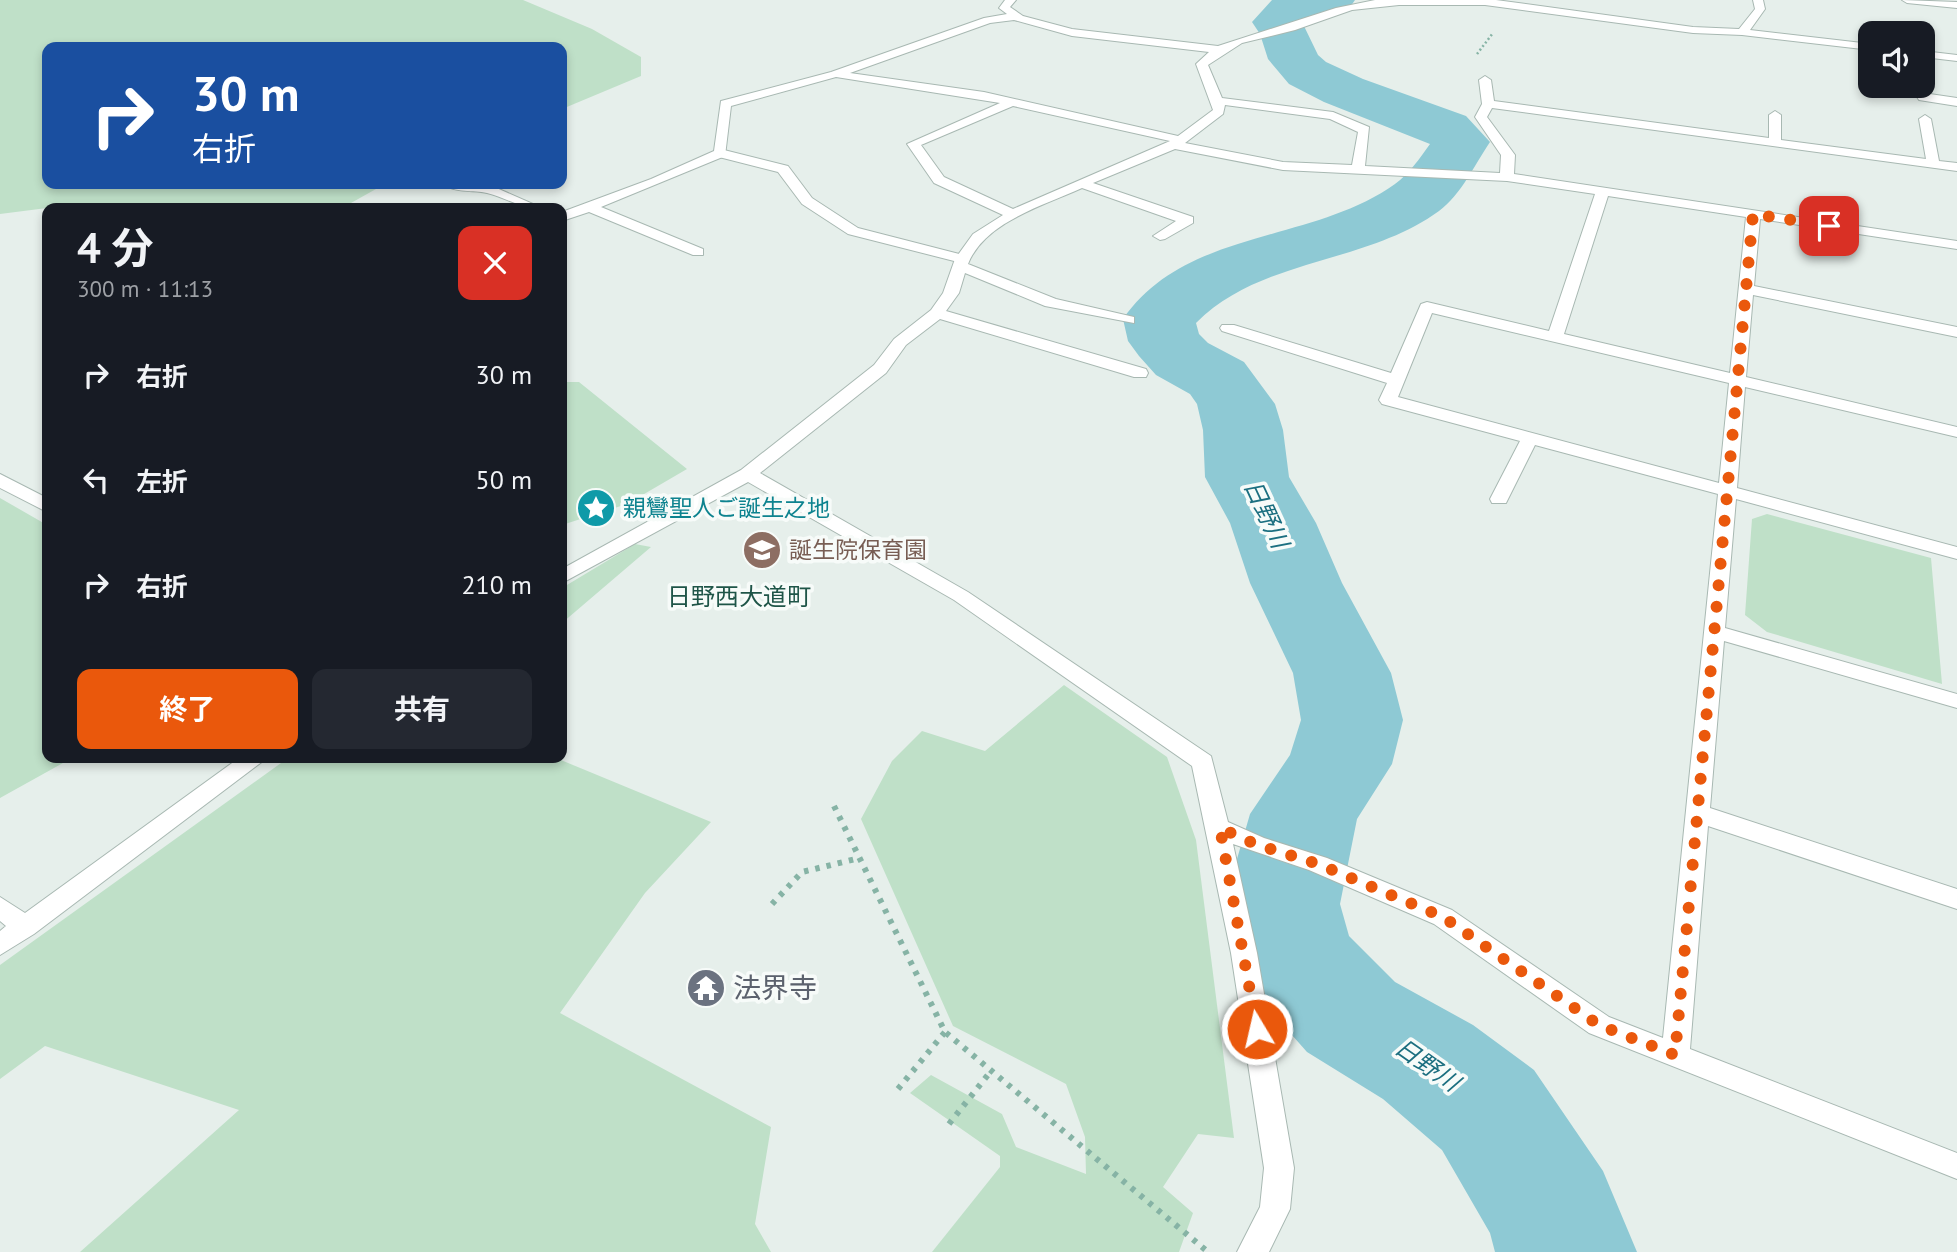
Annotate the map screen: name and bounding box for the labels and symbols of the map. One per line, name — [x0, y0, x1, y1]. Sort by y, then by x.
pin — [1799, 196, 1859, 256]
water label: 日野川 — [1237, 475, 1297, 556]
place icon: 親鸞聖人ご誕生之地 — [575, 487, 617, 529]
place label: 親鸞聖人ご誕生之地 — [623, 493, 830, 522]
school or university icon: 誕生院保育園 — [741, 529, 783, 571]
place label: 誕生院保育園 — [789, 535, 927, 564]
district label: 日野西大道町 — [667, 581, 811, 612]
temple icon: 法界寺 — [685, 967, 727, 1009]
place label: 法界寺 — [733, 969, 817, 1006]
position arrow — [1220, 992, 1294, 1066]
water label: 日野川 — [1389, 1031, 1468, 1100]

